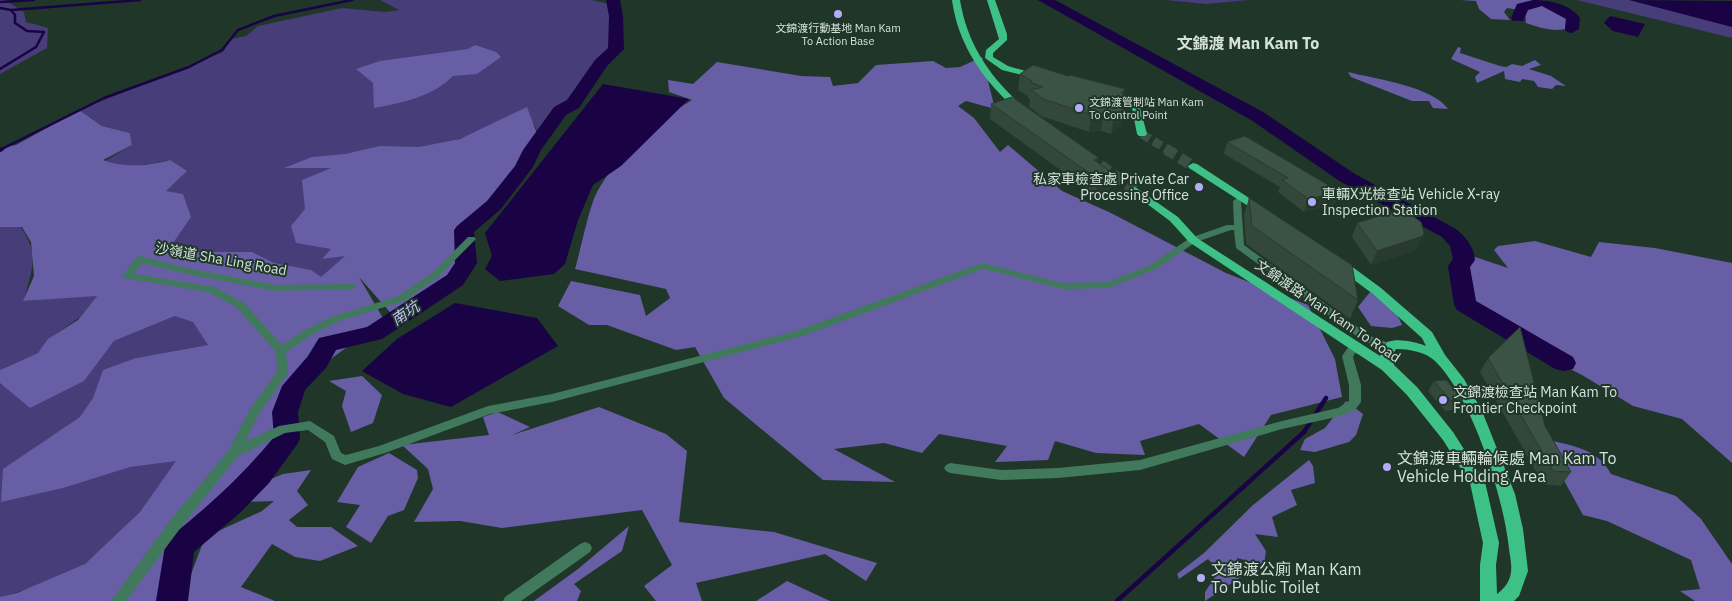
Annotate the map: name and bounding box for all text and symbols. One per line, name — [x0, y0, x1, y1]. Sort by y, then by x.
marker: 文錦渡行動基地 Man Kam To Action Base — [832, 8, 844, 20]
place label: 文錦渡行動基地 Man Kam To Action Base — [775, 21, 901, 48]
district label: 文錦渡 Man Kam To — [1177, 33, 1319, 53]
place label: 文錦渡管制站 Man Kam To Control Point — [1089, 95, 1204, 122]
marker: 文錦渡管制站 Man Kam To Control Point — [1073, 102, 1085, 114]
place label: 私家車檢查處 Private Car Processing Office — [1033, 170, 1189, 204]
marker: 私家車檢查處 Private Car Processing Office — [1193, 181, 1205, 193]
place label: 車輛X光檢查站 Vehicle X-ray Inspection Station — [1322, 185, 1500, 219]
marker: 車輛X光檢查站 Vehicle X-ray Inspection Station — [1306, 196, 1318, 208]
street label: 沙嶺道 Sha Ling Road — [154, 239, 288, 279]
street label: 文錦渡路 Man Kam To Road — [1252, 256, 1404, 366]
water label: 南坑 — [387, 296, 424, 329]
place label: 文錦渡檢查站 Man Kam To Frontier Checkpoint — [1453, 383, 1617, 417]
marker: 文錦渡檢查站 Man Kam To Frontier Checkpoint — [1437, 394, 1449, 406]
place label: 文錦渡車輛輪候處 Man Kam To Vehicle Holding Area — [1397, 448, 1616, 486]
marker: 文錦渡車輛輪候處 Man Kam To Vehicle Holding Area — [1381, 461, 1393, 473]
place label: 文錦渡公廁 Man Kam To Public Toilet — [1211, 559, 1362, 597]
marker: 文錦渡公廁 Man Kam To Public Toilet — [1195, 572, 1207, 584]

